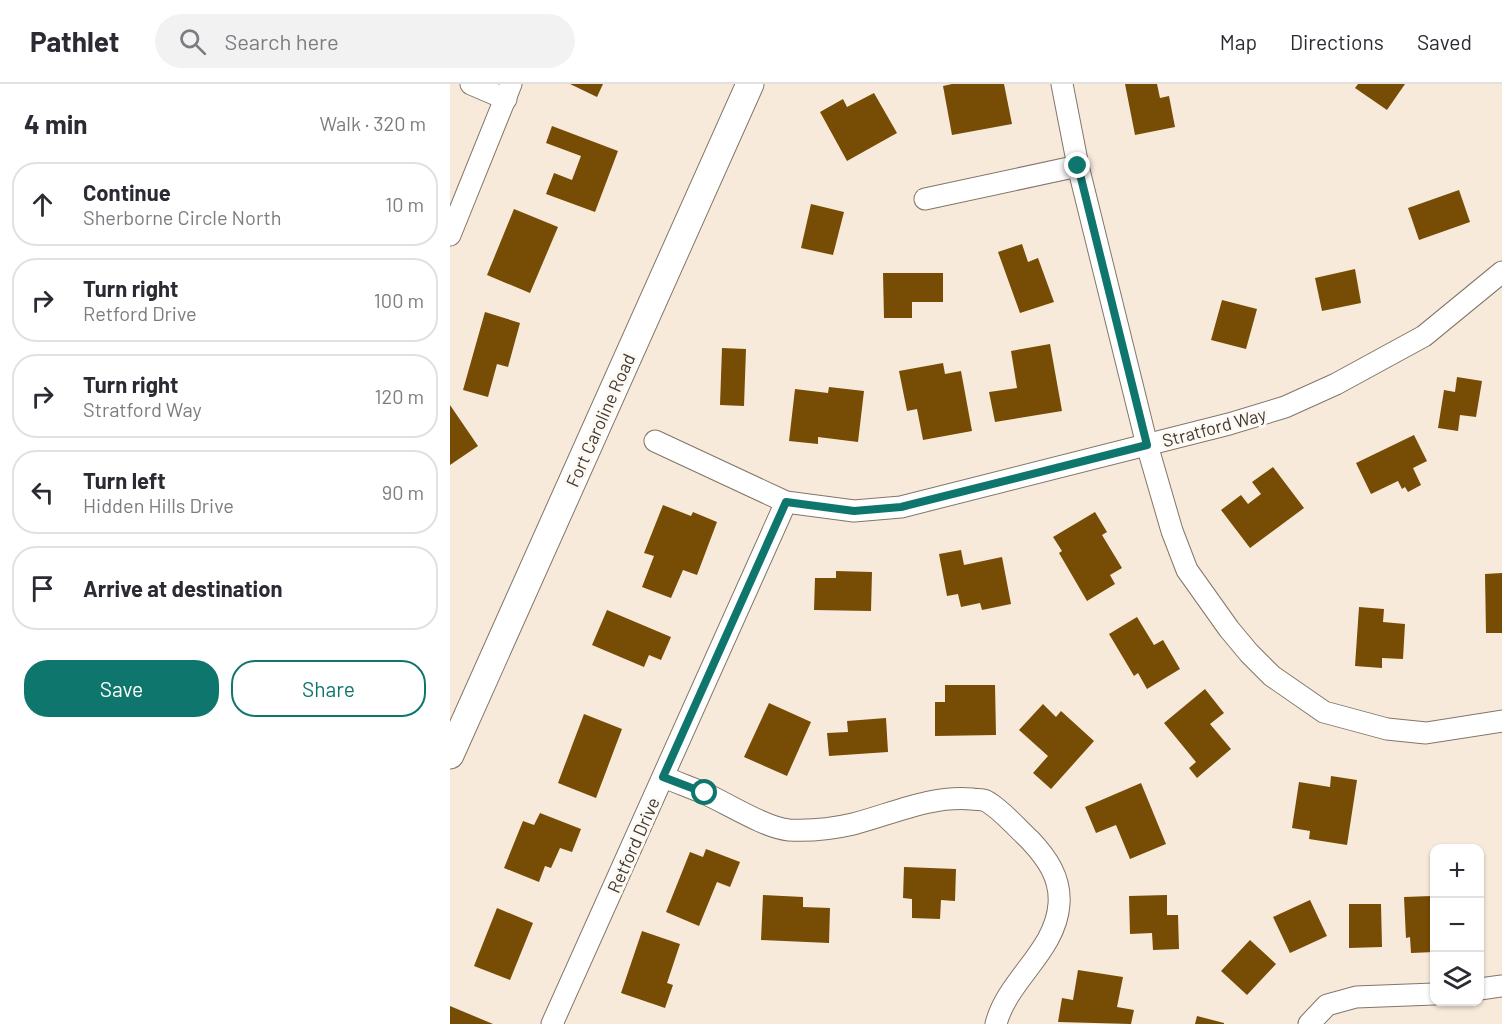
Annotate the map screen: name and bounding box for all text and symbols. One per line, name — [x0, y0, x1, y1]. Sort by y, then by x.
search box — [155, 14, 575, 68]
text: Pathlet — [30, 24, 119, 58]
icon: search — [176, 25, 209, 58]
text: Search here — [224, 28, 339, 54]
text: Map — [1220, 29, 1257, 54]
text: Directions — [1290, 29, 1384, 54]
text: Saved — [1417, 29, 1472, 54]
text: 4 min — [24, 108, 88, 139]
text: Walk · 320 m — [319, 111, 426, 135]
route end — [1064, 152, 1090, 178]
text: Continue — [83, 179, 171, 205]
icon: ahead — [26, 188, 59, 221]
text: 10 m — [385, 192, 424, 216]
text: Sherborne Circle North — [83, 205, 282, 229]
text: Turn right — [83, 275, 178, 301]
icon: right — [26, 284, 59, 317]
text: 100 m — [374, 288, 424, 312]
text: Retford Drive — [83, 301, 197, 325]
street label: Fort Caroline Road — [561, 350, 639, 490]
text: Turn right — [83, 371, 178, 397]
icon: right — [26, 380, 59, 413]
text: 120 m — [374, 384, 424, 408]
text: Stratford Way — [83, 397, 202, 421]
street label: Stratford Way — [1160, 403, 1268, 451]
text: Turn left — [83, 467, 166, 493]
icon: left — [26, 476, 59, 509]
text: 90 m — [382, 480, 424, 504]
text: Hidden Hills Drive — [83, 493, 234, 517]
icon: arrive — [26, 572, 59, 605]
text: Arrive at destination — [83, 575, 282, 601]
button: Save — [24, 660, 219, 717]
button: Share — [231, 660, 426, 717]
route start — [691, 779, 717, 805]
street label: Retford Drive — [602, 794, 664, 896]
map controls — [1430, 844, 1484, 1006]
button: + — [1430, 844, 1484, 898]
button: − — [1430, 898, 1484, 952]
button: layers — [1430, 952, 1484, 1006]

